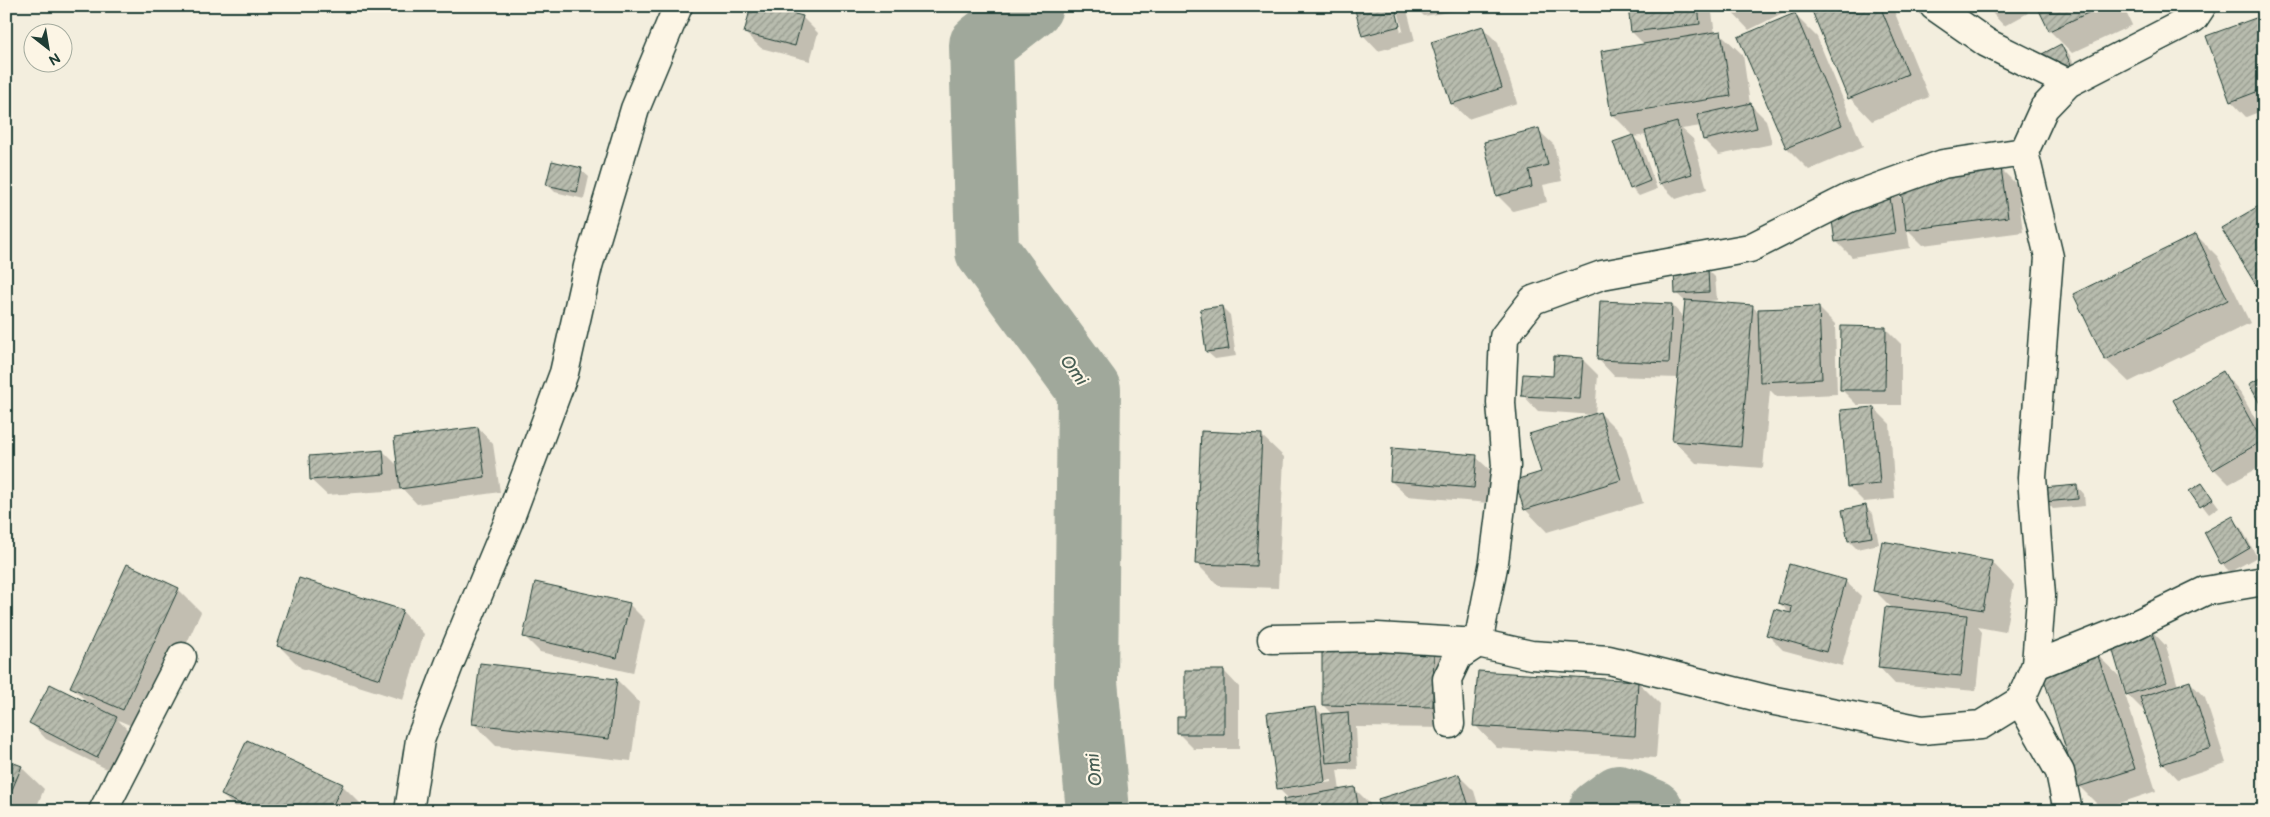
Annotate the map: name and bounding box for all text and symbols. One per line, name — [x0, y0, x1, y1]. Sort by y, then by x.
north arrow — [22, 22, 72, 72]
text: N — [46, 49, 63, 69]
water label: Omi — [1055, 351, 1092, 391]
water label: Omi — [1082, 751, 1107, 787]

